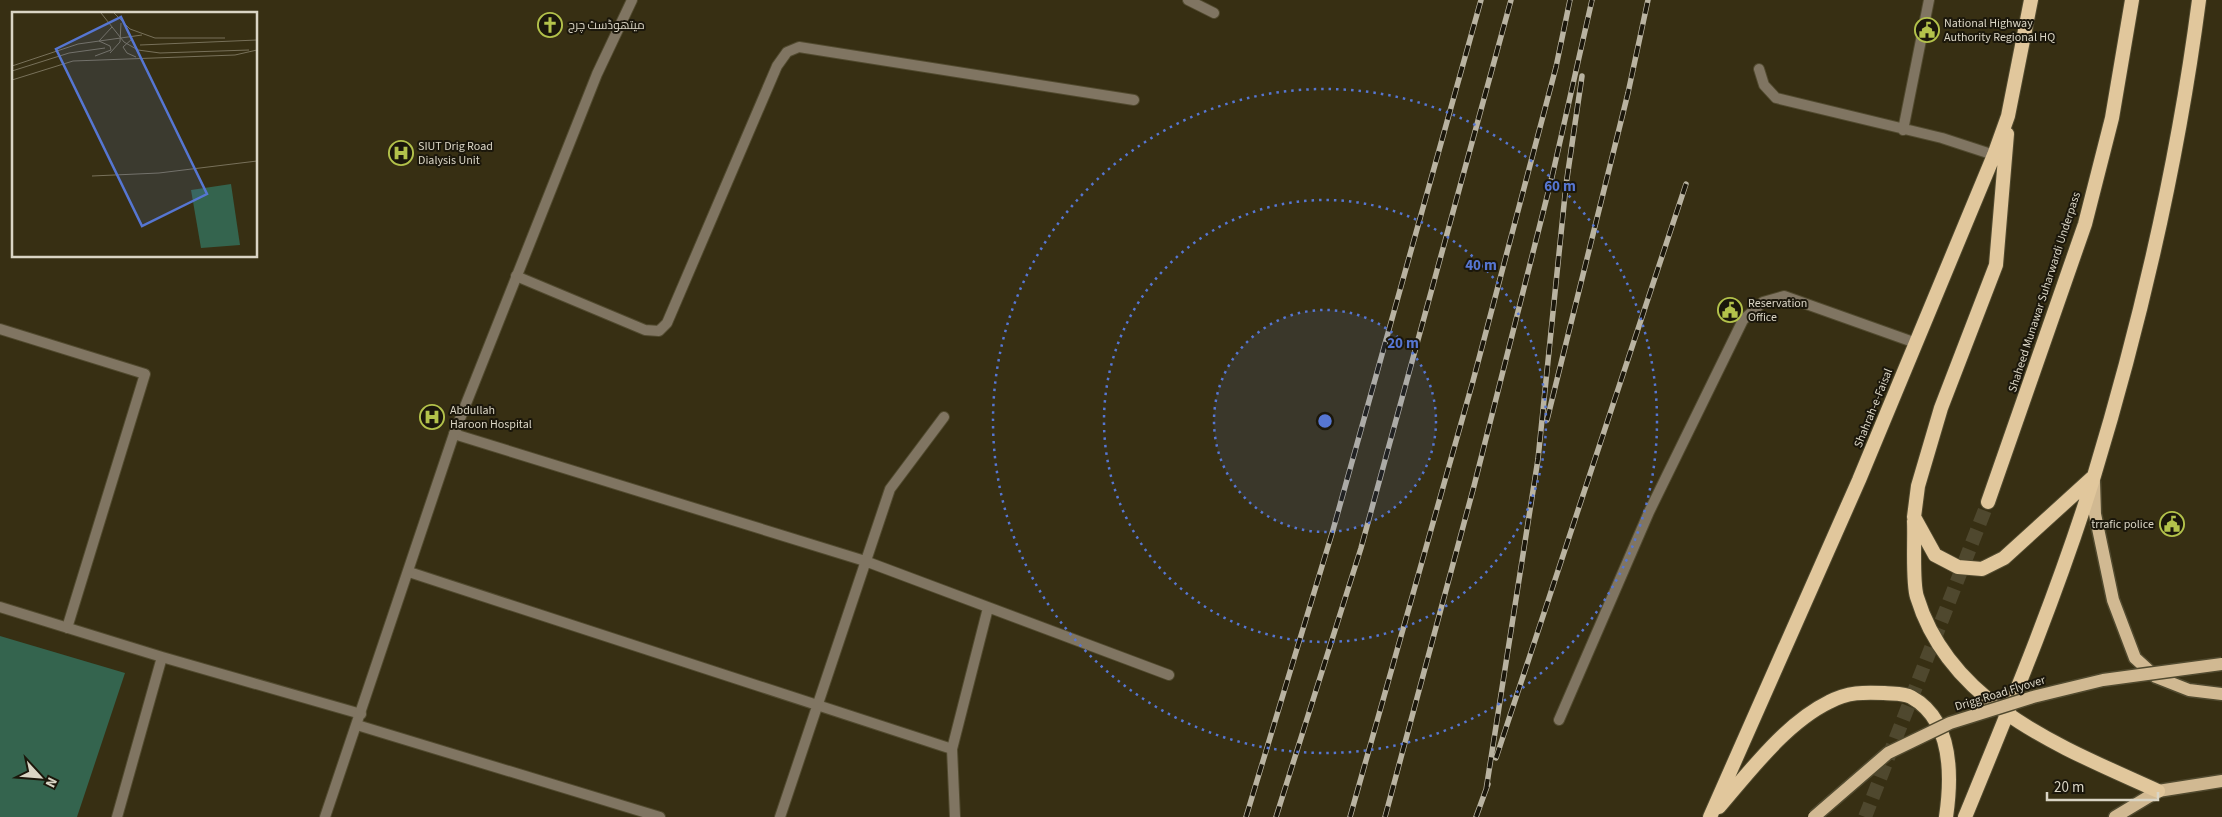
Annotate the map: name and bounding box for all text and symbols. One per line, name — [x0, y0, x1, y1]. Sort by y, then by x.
inset map — [12, 12, 258, 258]
church icon: میتھوڈسٹ چرچ — [537, 12, 563, 38]
place label: National Highway Authority Regional HQ — [1944, 15, 2055, 46]
place label: میتھوڈسٹ چرچ — [568, 17, 645, 34]
public building icon: National Highway Authority Regional HQ — [1914, 17, 1940, 43]
place label: SIUT Drig Road Dialysis Unit — [418, 138, 493, 169]
hospital icon: SIUT Drig Road Dialysis Unit — [388, 140, 414, 166]
text: 60 m — [1544, 176, 1576, 197]
street label: Shaheed Munawar Suharwardi Underpass — [2004, 190, 2085, 394]
text: 40 m — [1465, 255, 1497, 276]
place label: Reservation Office — [1748, 295, 1807, 326]
public building icon: Reservation Office — [1717, 297, 1743, 323]
text: 20 m — [1387, 333, 1419, 354]
street label: Shahrah-e-Faisal — [1850, 366, 1897, 450]
place label: Abdullah Haroon Hospital — [450, 402, 532, 433]
hospital icon: Abdullah Haroon Hospital — [419, 404, 445, 430]
centre of rings — [1316, 412, 1334, 430]
public building icon: trrafic police — [2159, 511, 2185, 537]
place label: trrafic police — [2091, 516, 2154, 533]
street label: Drigg Road Flyover — [1953, 671, 2048, 715]
north arrow — [15, 752, 65, 802]
scale bar — [2047, 770, 2158, 802]
text: N — [40, 774, 62, 791]
text: 20 m — [2054, 777, 2084, 798]

